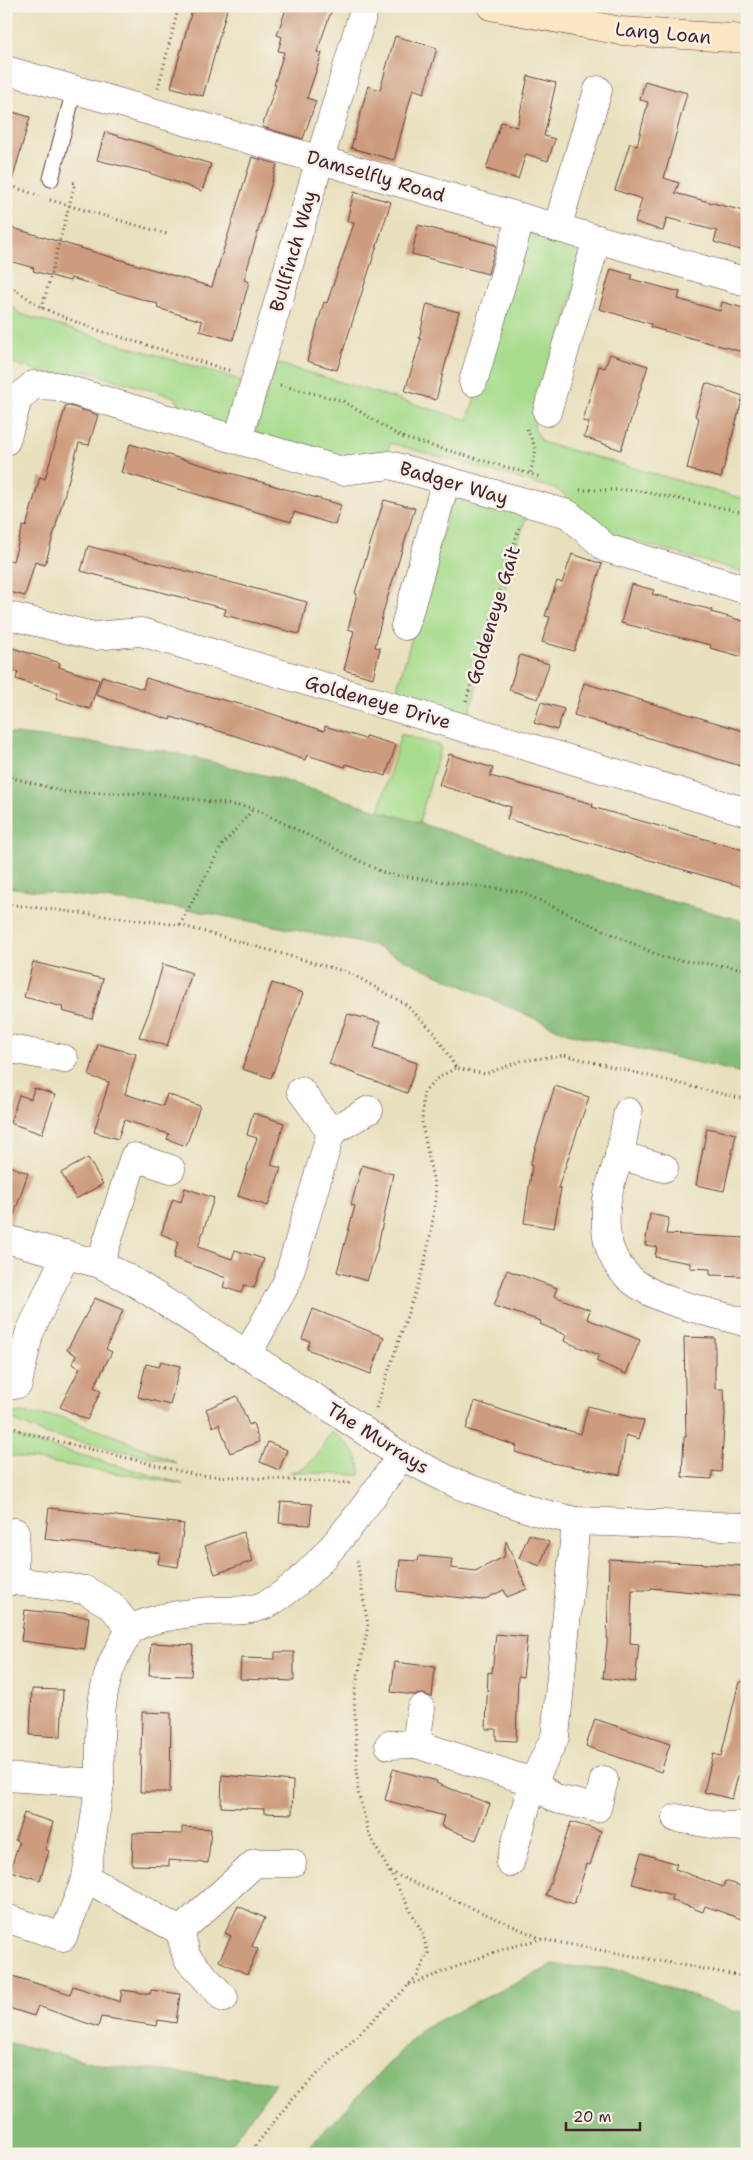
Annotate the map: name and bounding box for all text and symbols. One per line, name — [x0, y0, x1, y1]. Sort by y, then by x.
street label: Lang Loan — [614, 16, 712, 50]
street label: Damselfly Road — [304, 144, 448, 208]
street label: Bullfinch Way — [264, 187, 322, 315]
street label: Badger Way — [397, 456, 511, 510]
street label: Goldeneye Gait — [460, 543, 526, 687]
street label: Goldeneye Drive — [302, 669, 454, 735]
street label: The Murrays — [322, 1397, 434, 1479]
scale bar — [566, 2100, 639, 2132]
text: 20 m — [573, 2107, 612, 2127]

